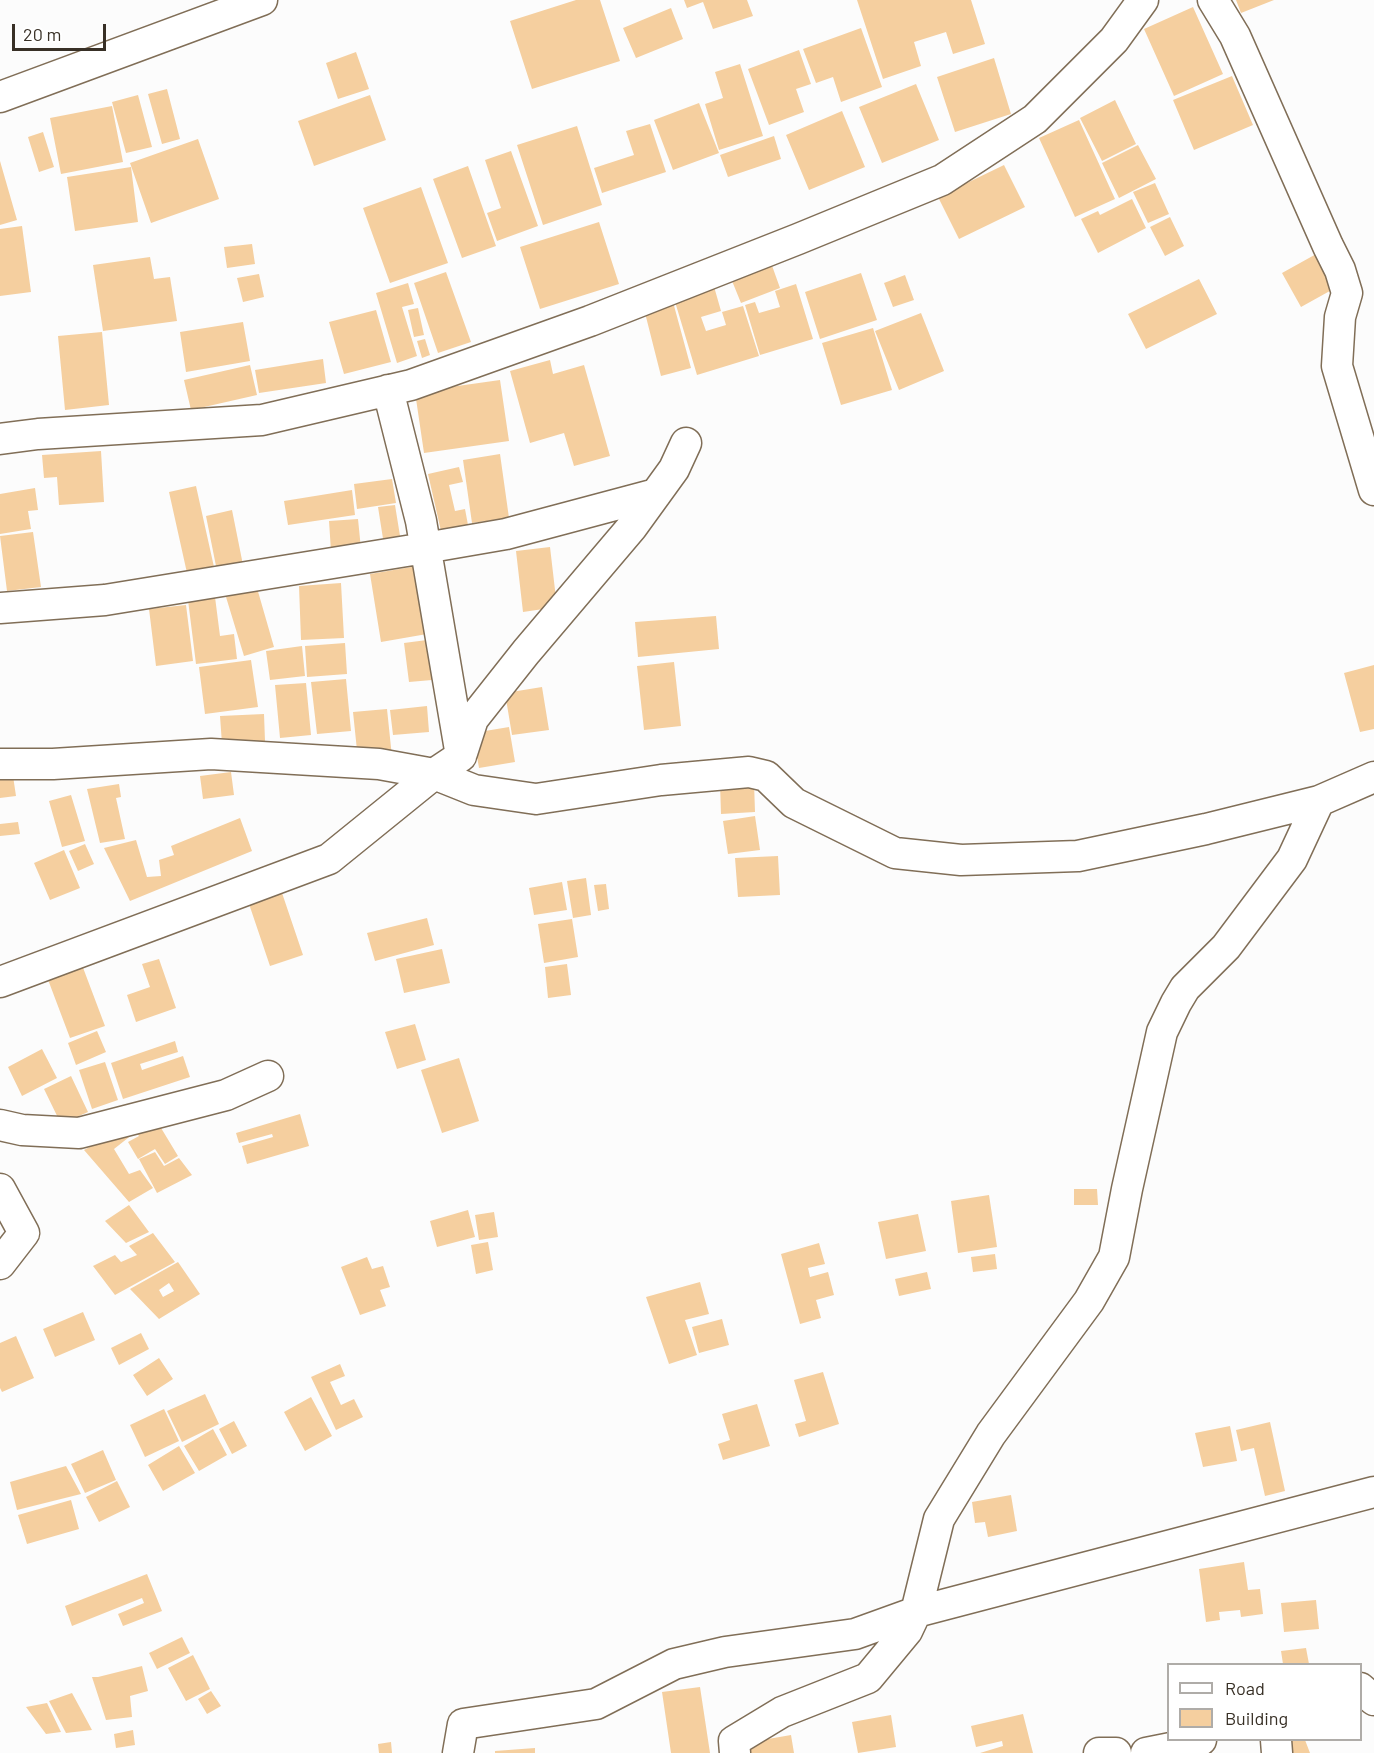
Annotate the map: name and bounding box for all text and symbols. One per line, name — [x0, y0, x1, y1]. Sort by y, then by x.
scale bar — [15, 12, 110, 50]
text: 20 m — [23, 23, 61, 45]
legend — [1167, 1663, 1362, 1741]
text: Road — [1225, 1677, 1265, 1699]
text: Building — [1225, 1707, 1288, 1729]

